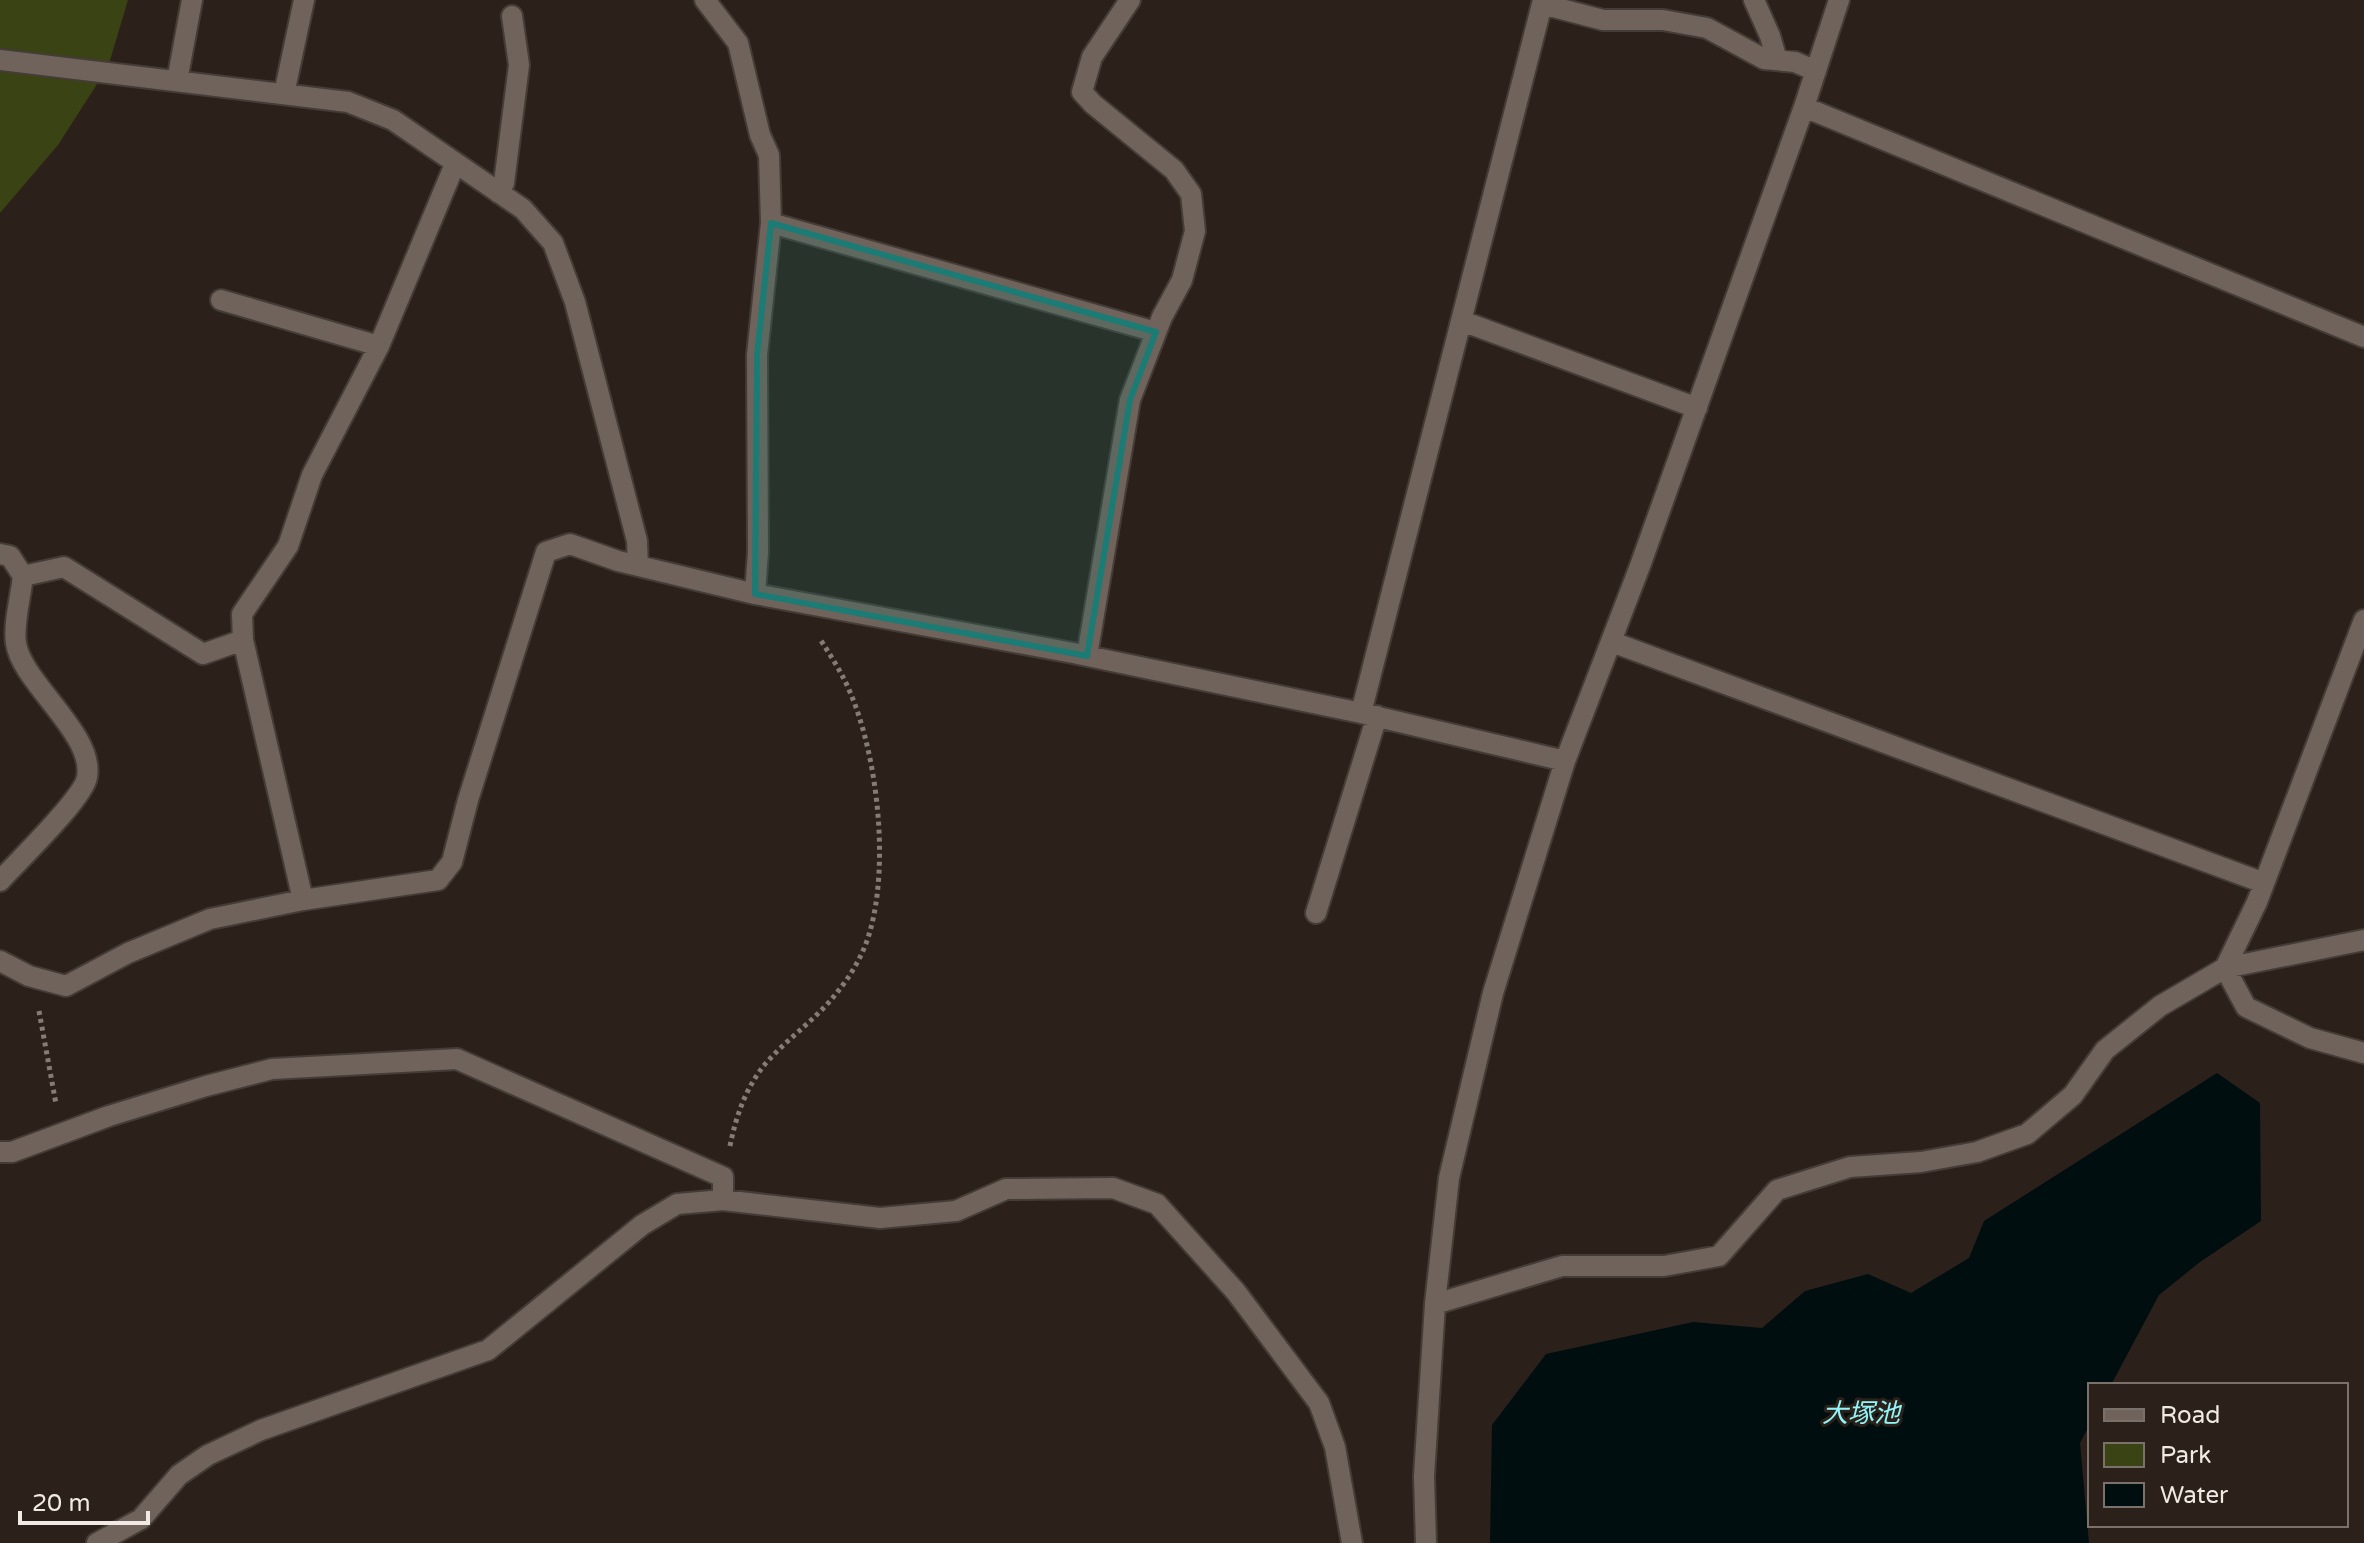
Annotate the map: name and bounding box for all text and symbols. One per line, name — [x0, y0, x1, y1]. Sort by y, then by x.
legend — [2088, 1383, 2348, 1527]
water label: 大塚池 — [1822, 1398, 1903, 1429]
text: Road — [2160, 1401, 2220, 1430]
text: Park — [2160, 1441, 2211, 1470]
scale bar — [20, 1475, 148, 1525]
text: Water — [2160, 1481, 2229, 1510]
text: 20 m — [32, 1489, 90, 1518]

